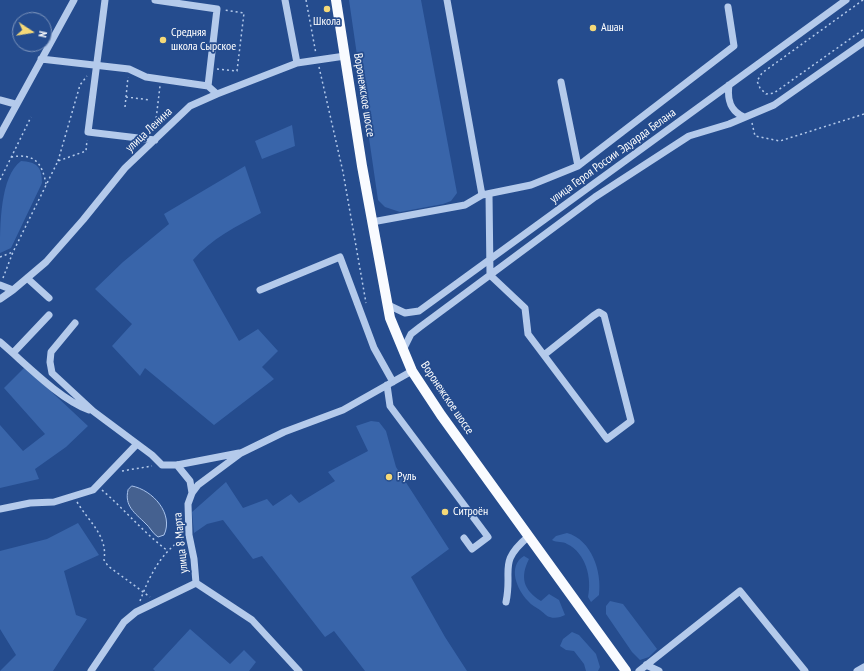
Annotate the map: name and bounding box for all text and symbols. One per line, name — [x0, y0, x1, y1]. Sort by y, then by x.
marker: Школа — [322, 4, 332, 14]
north arrow — [12, 12, 52, 52]
place label: Школа — [313, 15, 341, 29]
place label: Ашан — [601, 21, 624, 35]
marker: Ашан — [588, 23, 598, 33]
place label: Средняя школа Сырское — [171, 26, 236, 54]
text: N — [35, 30, 50, 39]
marker: Средняя школа Сырское — [158, 35, 168, 45]
street label: Воронежское шоссе — [350, 52, 378, 138]
street label: улица Ленина — [123, 105, 175, 155]
street label: улица Героя России Эдуарда Белана — [547, 105, 679, 207]
street label: Воронежское шоссе — [417, 359, 477, 437]
place label: Руль — [397, 470, 416, 484]
marker: Руль — [384, 472, 394, 482]
place label: Ситроён — [453, 505, 488, 519]
marker: Ситроён — [440, 507, 450, 517]
street label: улица 8 Марта — [171, 512, 191, 574]

